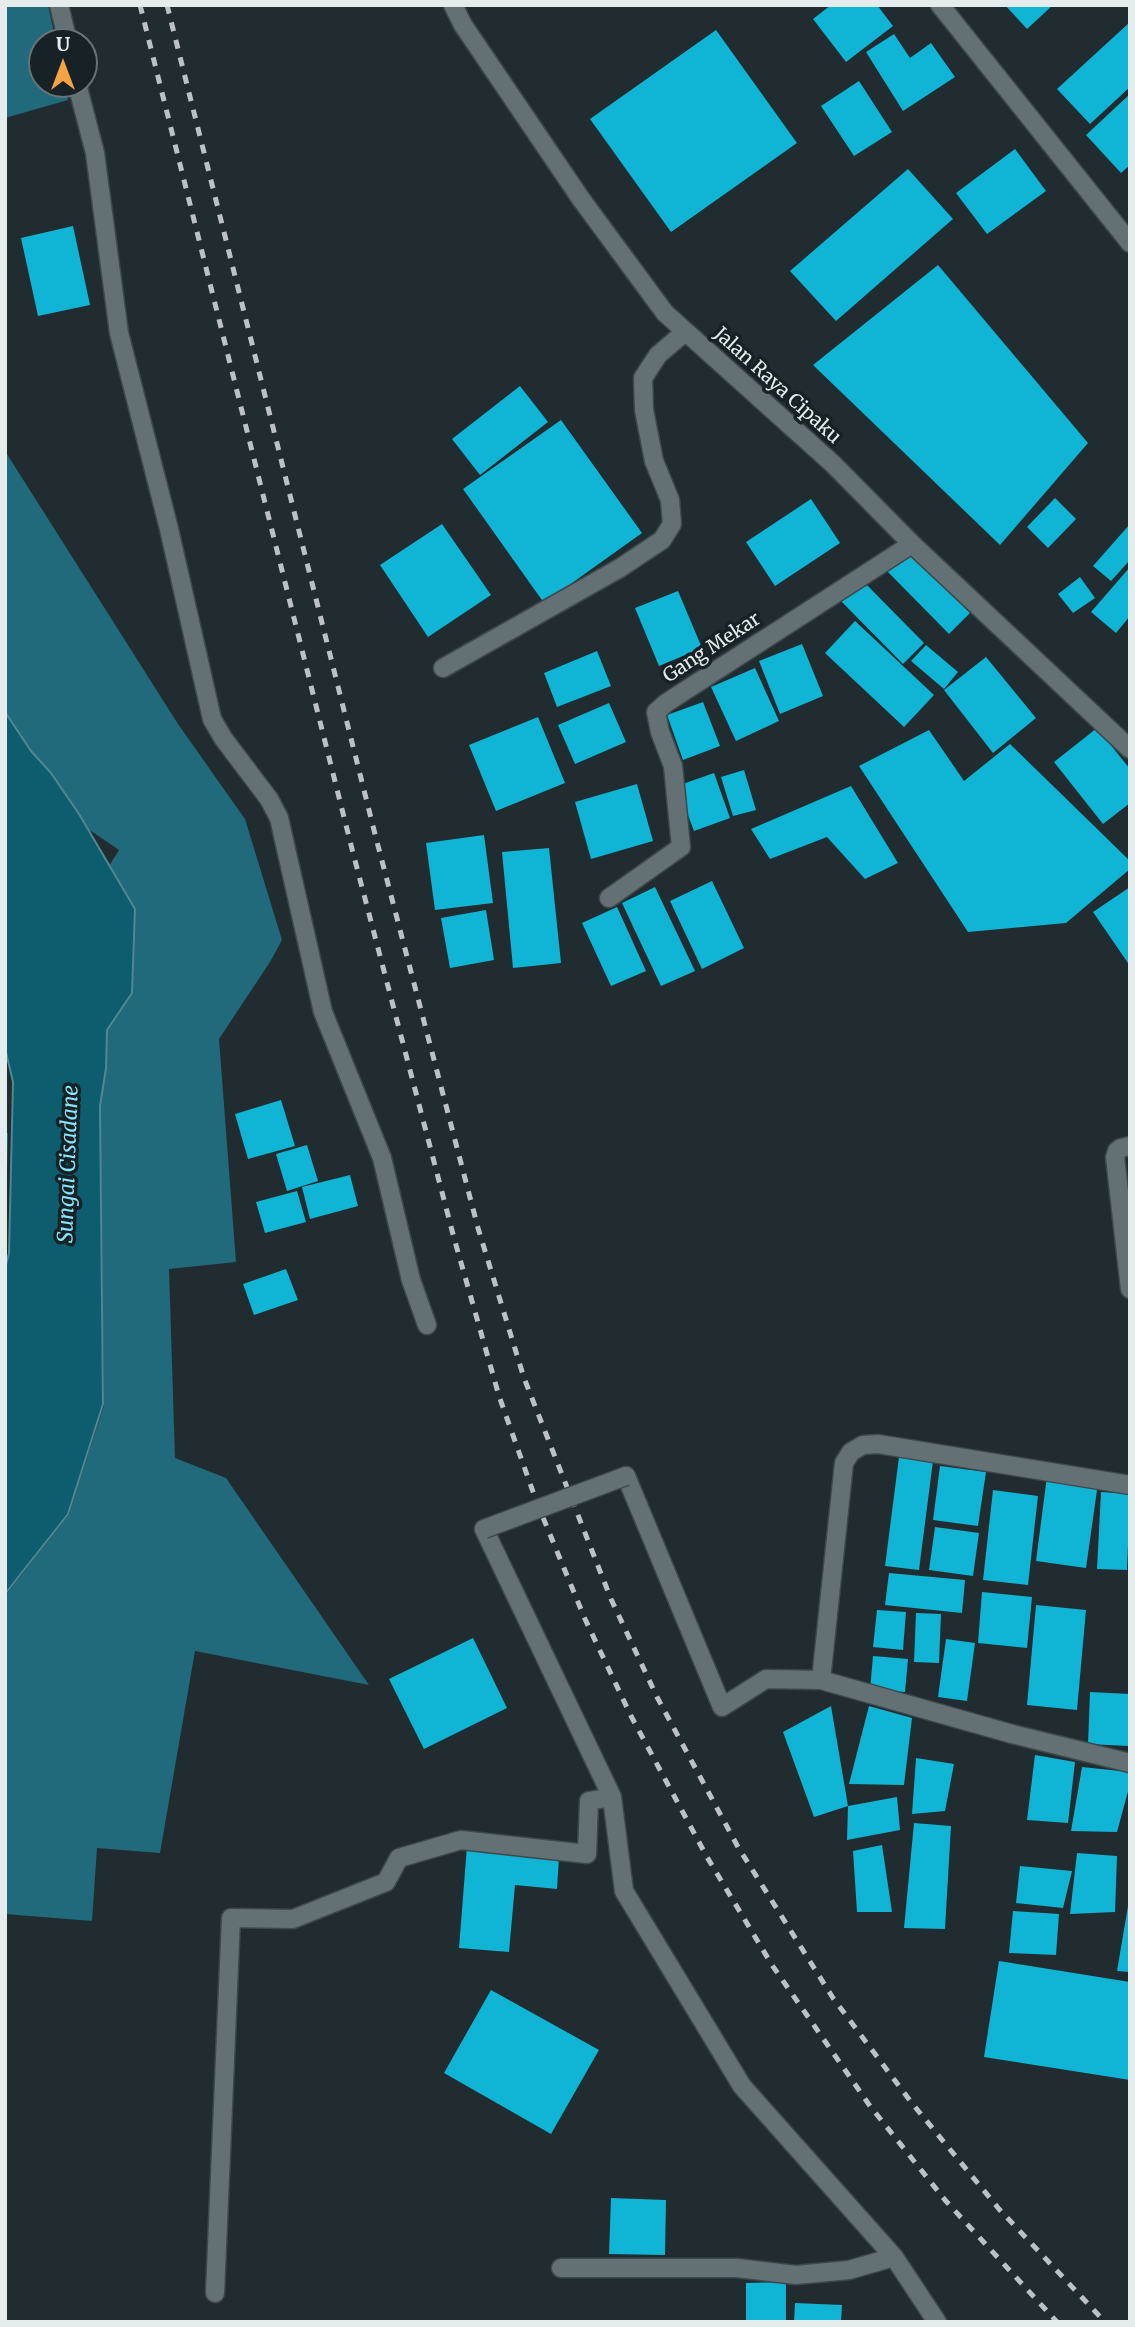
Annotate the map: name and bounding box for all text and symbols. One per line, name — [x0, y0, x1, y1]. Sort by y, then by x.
north arrow — [28, 28, 98, 98]
text: U — [56, 32, 70, 56]
street label: Jalan Raya Cipaku — [709, 323, 845, 449]
street label: Gang Mekar — [659, 608, 765, 688]
water label: Sungai Cisadane — [54, 1085, 84, 1243]

